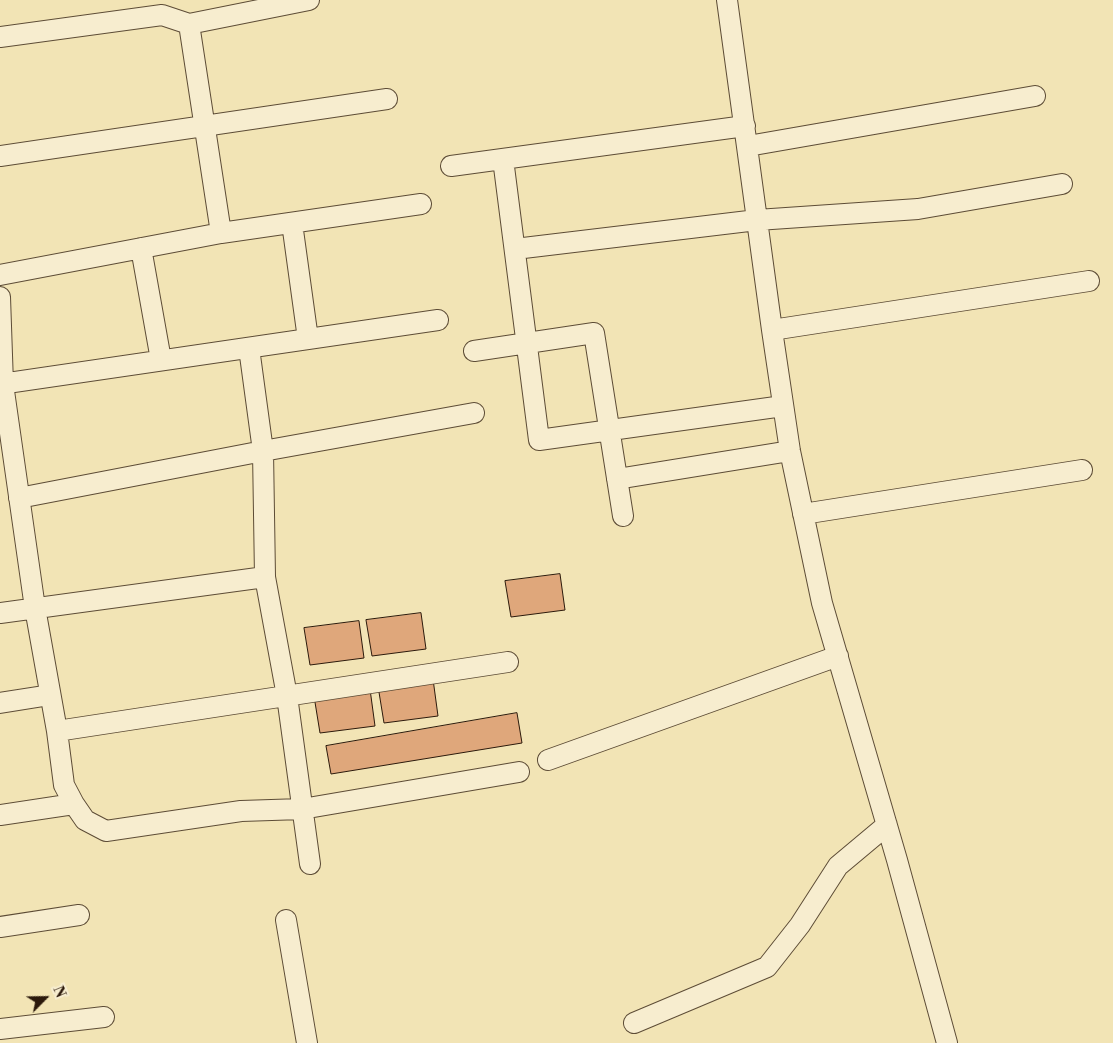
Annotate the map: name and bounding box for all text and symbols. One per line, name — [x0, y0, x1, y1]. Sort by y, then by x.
north arrow — [20, 973, 70, 1023]
text: N — [48, 984, 69, 1001]

